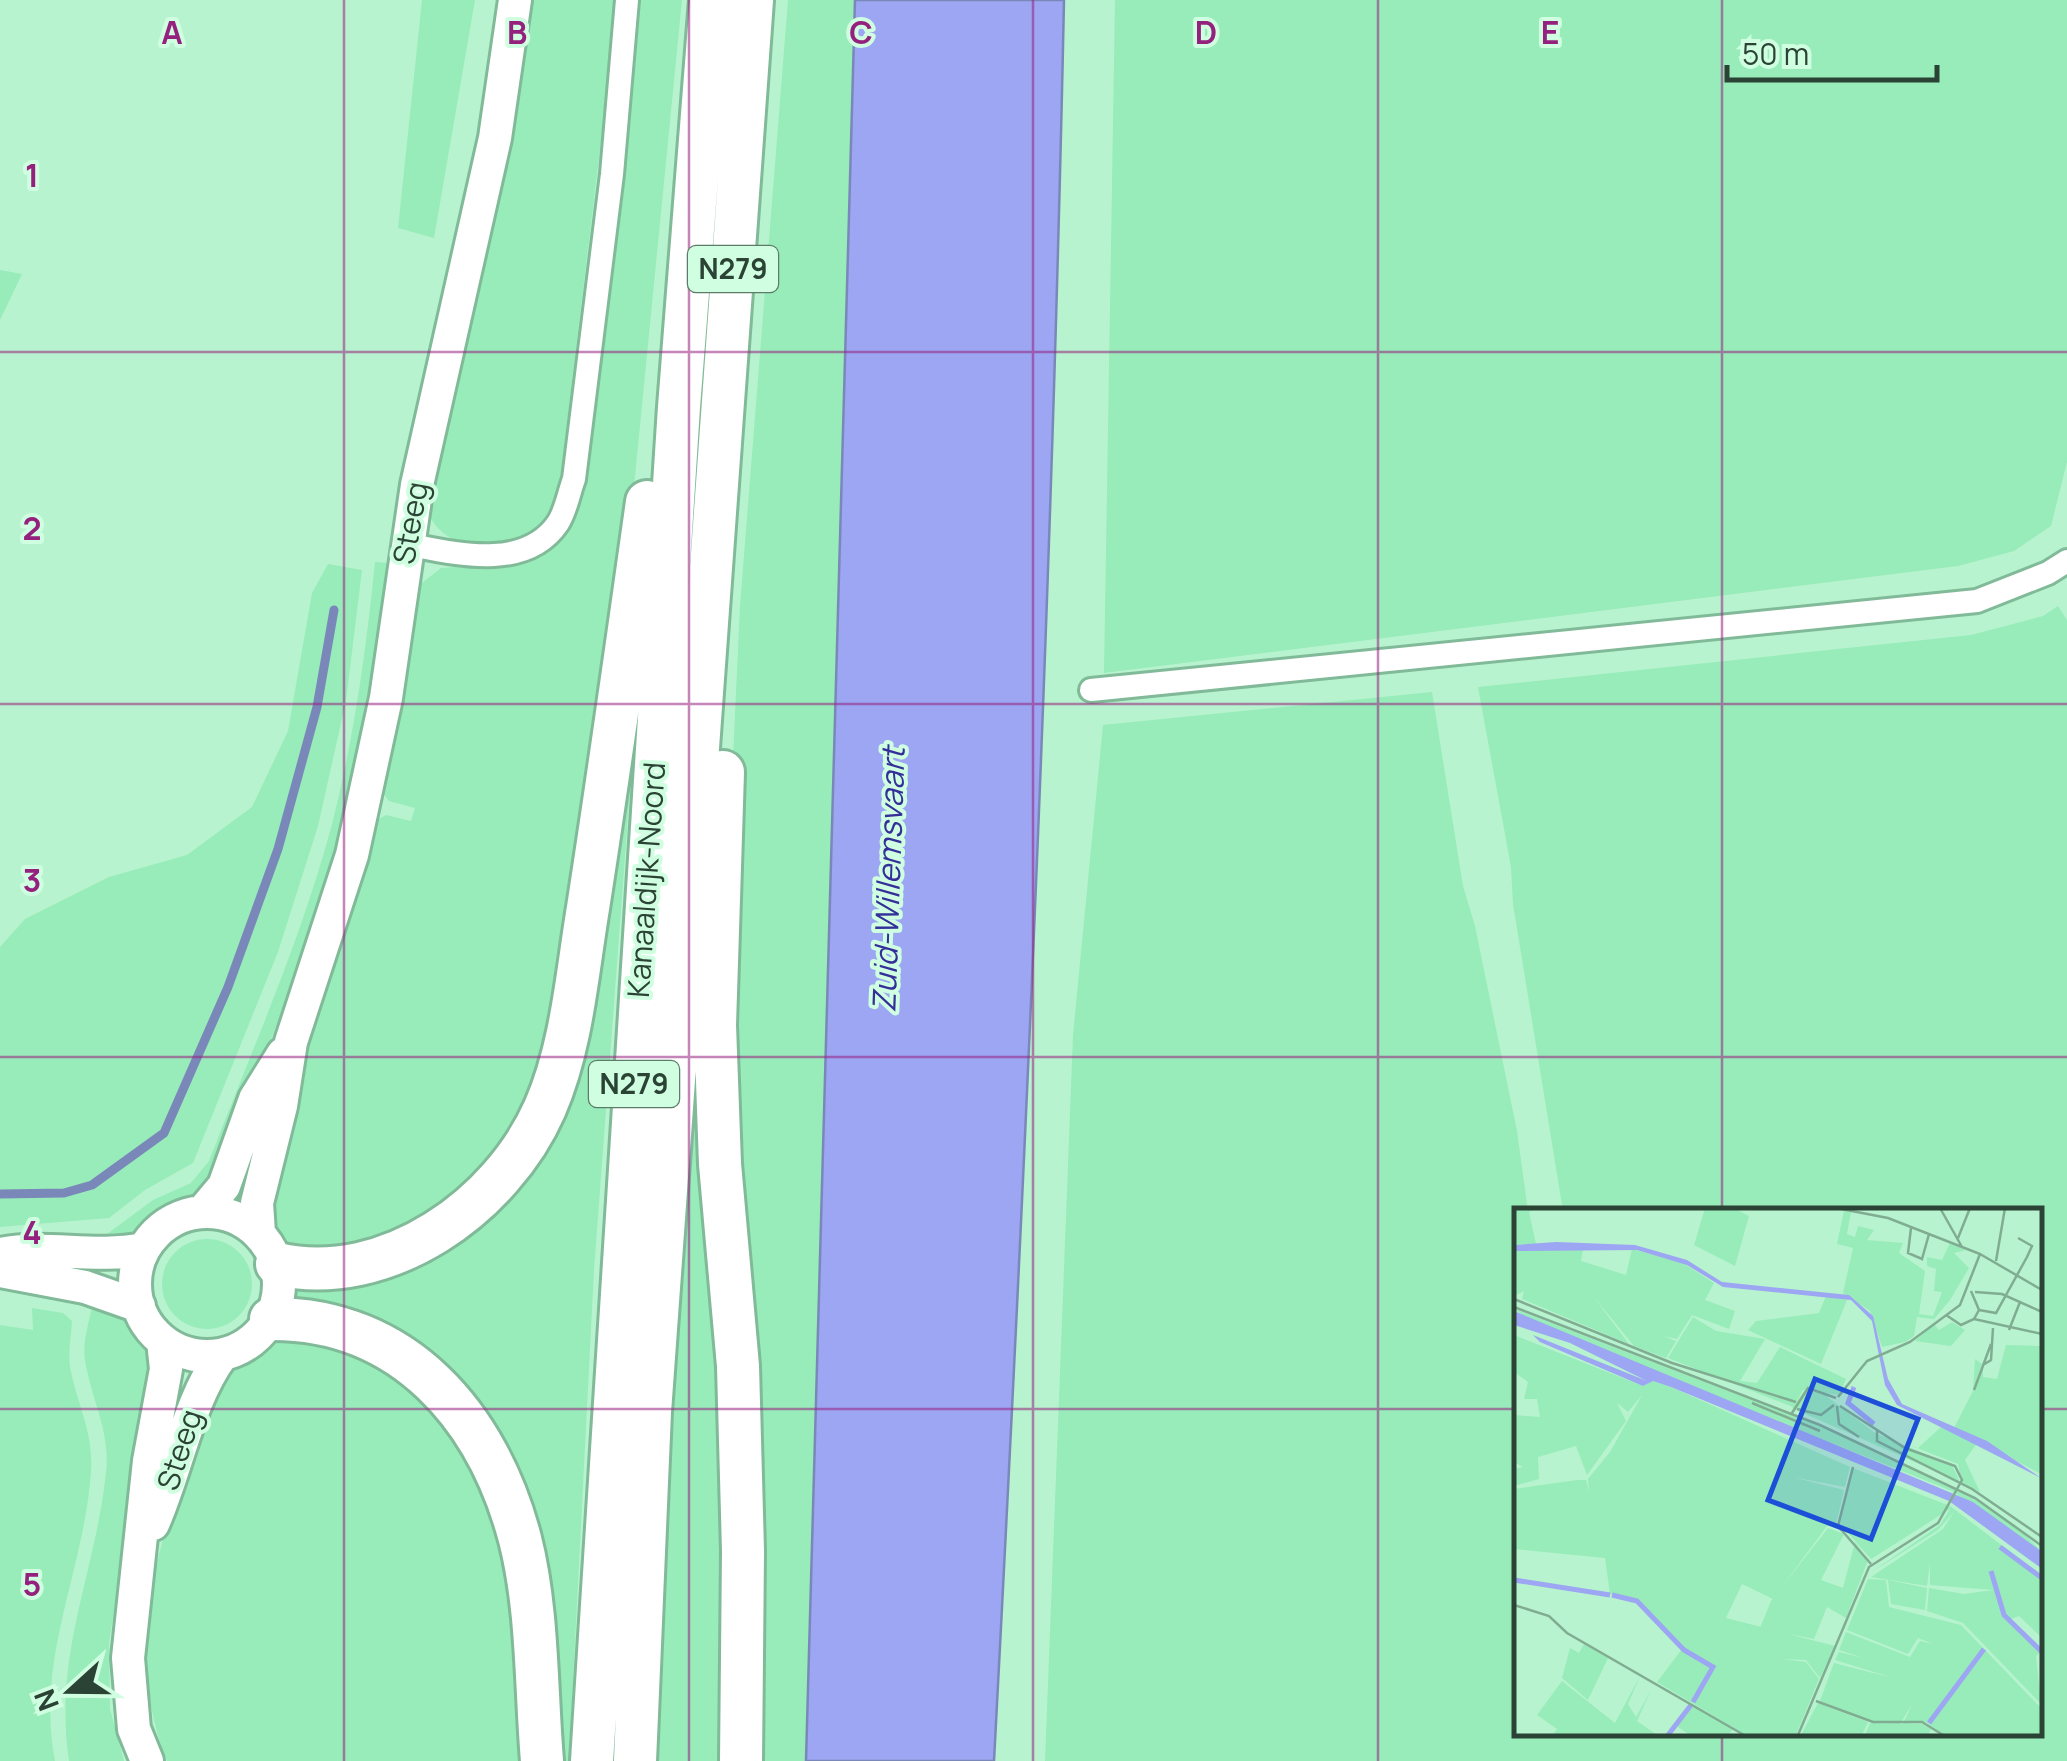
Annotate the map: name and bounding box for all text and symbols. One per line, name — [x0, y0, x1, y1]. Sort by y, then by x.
text: A — [161, 10, 183, 54]
text: B — [507, 10, 527, 54]
text: C — [849, 10, 873, 54]
text: D — [1195, 10, 1217, 54]
text: E — [1541, 10, 1559, 54]
scale bar — [1727, 20, 1937, 82]
text: 50 m — [1742, 33, 1809, 74]
text: 1 — [25, 153, 39, 197]
road number: N279 — [688, 246, 778, 292]
street label: Steeg — [382, 478, 437, 567]
text: 2 — [22, 506, 42, 550]
water label: Zuid-Willemsvaart — [861, 743, 915, 1013]
street label: Kanaaldijk-Noord — [617, 761, 674, 999]
text: 3 — [23, 858, 41, 902]
road number: N279 — [589, 1061, 679, 1107]
inset map — [1514, 1208, 2042, 1736]
text: 4 — [22, 1210, 42, 1254]
street label: Steeg — [146, 1404, 211, 1495]
text: 5 — [23, 1562, 41, 1606]
north arrow — [20, 1641, 120, 1741]
text: N — [24, 1684, 67, 1717]

